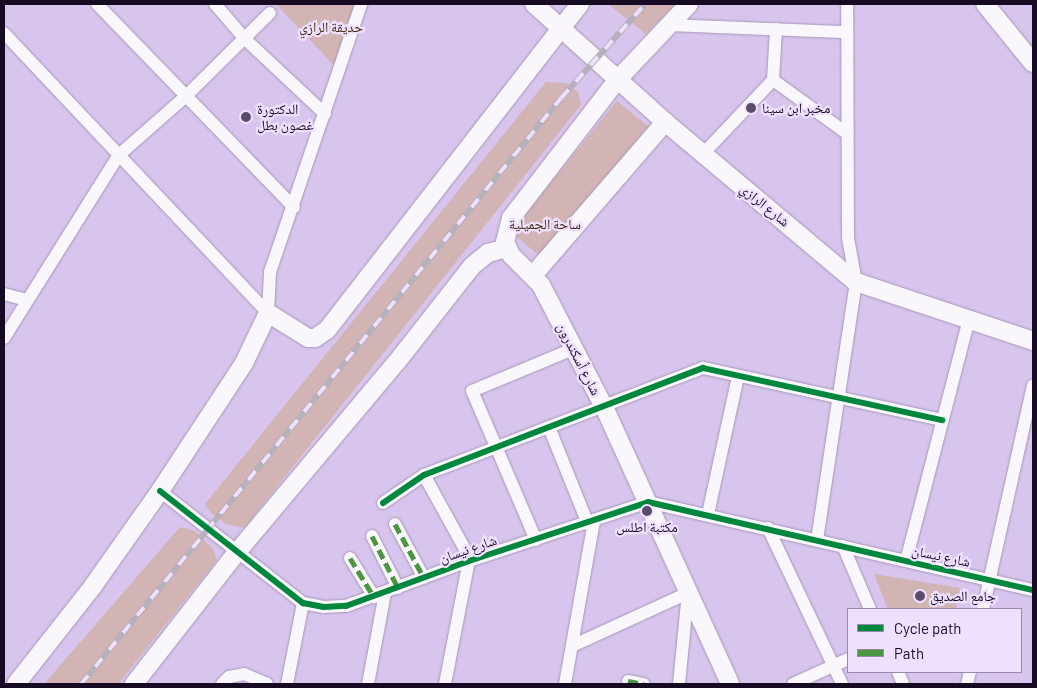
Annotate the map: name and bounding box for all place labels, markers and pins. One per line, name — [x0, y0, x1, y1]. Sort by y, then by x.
place label: مخبر ابن سينا — [762, 100, 830, 116]
place label: الدكتورة غصون بطل — [257, 101, 313, 134]
marker: مخبر ابن سينا — [744, 101, 758, 115]
marker: الدكتورة غصون بطل — [239, 110, 253, 124]
marker: مكتبة اطلس — [641, 505, 653, 517]
place label: مكتبة اطلس — [616, 519, 678, 535]
place label: جامع الصديق — [930, 588, 996, 604]
marker: جامع الصديق — [914, 590, 926, 602]

